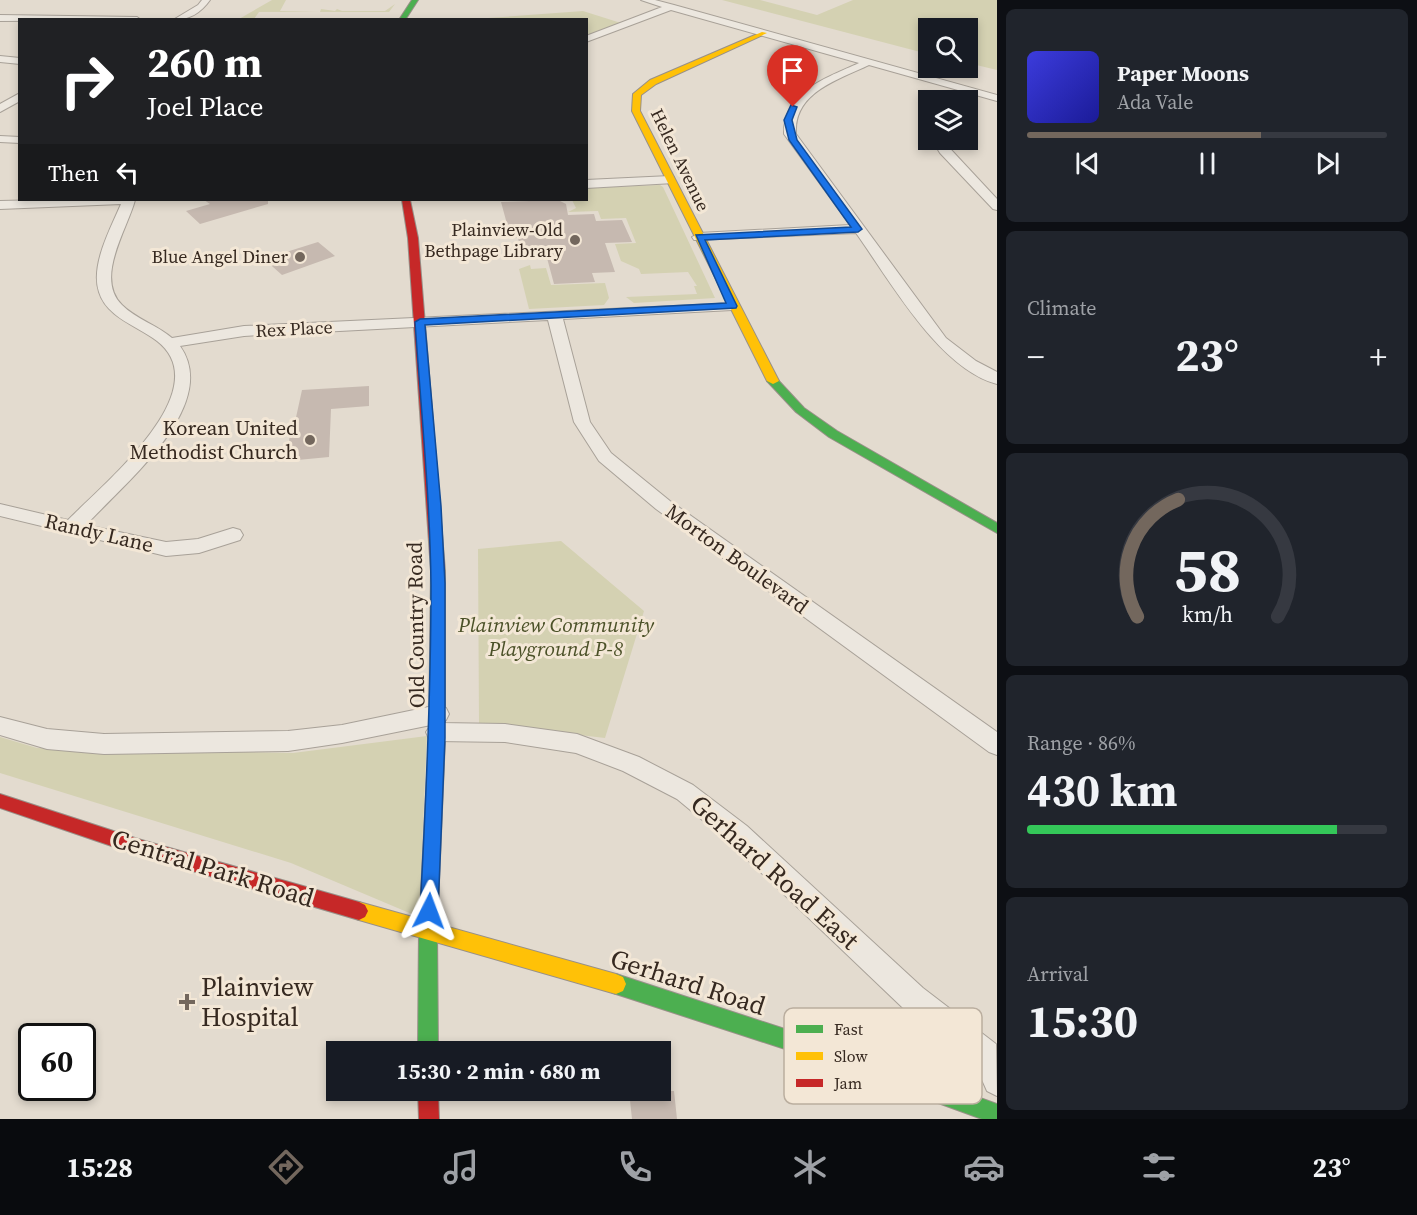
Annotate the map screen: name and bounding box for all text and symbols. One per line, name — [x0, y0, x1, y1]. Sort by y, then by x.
map controls — [918, 18, 978, 150]
button: search — [918, 18, 978, 78]
text: 260 m — [147, 33, 262, 91]
icon: right — [48, 42, 126, 120]
pin — [767, 45, 818, 107]
icon: arrive — [776, 54, 809, 87]
text: Paper Moons — [1117, 58, 1249, 88]
text: Joel Place — [147, 88, 264, 125]
text: Ada Vale — [1117, 88, 1193, 116]
button: layers — [918, 90, 978, 150]
street label: Helen Avenue — [645, 104, 716, 215]
icon: previous — [1071, 147, 1104, 180]
icon: pause — [1191, 147, 1224, 180]
icon: next — [1311, 147, 1344, 180]
icon: left — [111, 156, 144, 189]
text: Then — [48, 158, 99, 188]
place label: Plainview-Old Bethpage Library — [424, 217, 564, 263]
marker: Plainview-Old Bethpage Library — [568, 233, 582, 247]
place label: Blue Angel Diner — [152, 244, 288, 269]
marker: Blue Angel Diner — [293, 250, 307, 264]
text: Climate — [1027, 294, 1096, 322]
street label: Rex Place — [255, 314, 333, 343]
text: 23° — [1175, 324, 1239, 386]
text: − — [1027, 334, 1045, 379]
text: + — [1369, 334, 1387, 379]
place label: Korean United Methodist Church — [129, 413, 298, 466]
marker: Korean United Methodist Church — [303, 433, 317, 447]
street label: Morton Boulevard — [660, 497, 815, 620]
street label: Randy Lane — [42, 506, 156, 559]
text: 58 — [1173, 526, 1241, 612]
street label: Old Country Road — [400, 541, 431, 708]
text: km/h — [1181, 600, 1233, 629]
park label: Plainview Community Playground P-8 — [457, 610, 655, 663]
text: Range · 86% — [1027, 729, 1136, 757]
text: 430 km — [1027, 759, 1178, 821]
street label: Gerhard Road East — [683, 786, 868, 958]
street label: Central Park Road — [107, 820, 319, 916]
position arrow — [397, 879, 461, 943]
street label: Gerhard Road — [606, 940, 770, 1024]
text: Arrival — [1027, 960, 1089, 988]
place label: Plainview Hospital — [201, 969, 314, 1035]
text: 15:30 — [1027, 990, 1138, 1052]
marker: Plainview Hospital — [178, 993, 196, 1011]
legend — [784, 1008, 982, 1104]
text: Fast — [834, 1018, 864, 1040]
speed limit sign: 60 — [18, 1023, 96, 1101]
text: Slow — [834, 1045, 869, 1067]
text: 15:30 · 2 min · 680 m — [397, 1056, 600, 1086]
text: Jam — [833, 1072, 862, 1094]
icon: directions — [265, 1146, 307, 1188]
icon: music — [440, 1146, 482, 1188]
icon: phone — [614, 1146, 656, 1188]
icon: climate — [789, 1146, 831, 1188]
icon: car — [963, 1146, 1005, 1188]
icon: filters — [1138, 1146, 1180, 1188]
text: 15:28 — [66, 1149, 133, 1186]
text: 23° — [1313, 1149, 1351, 1186]

